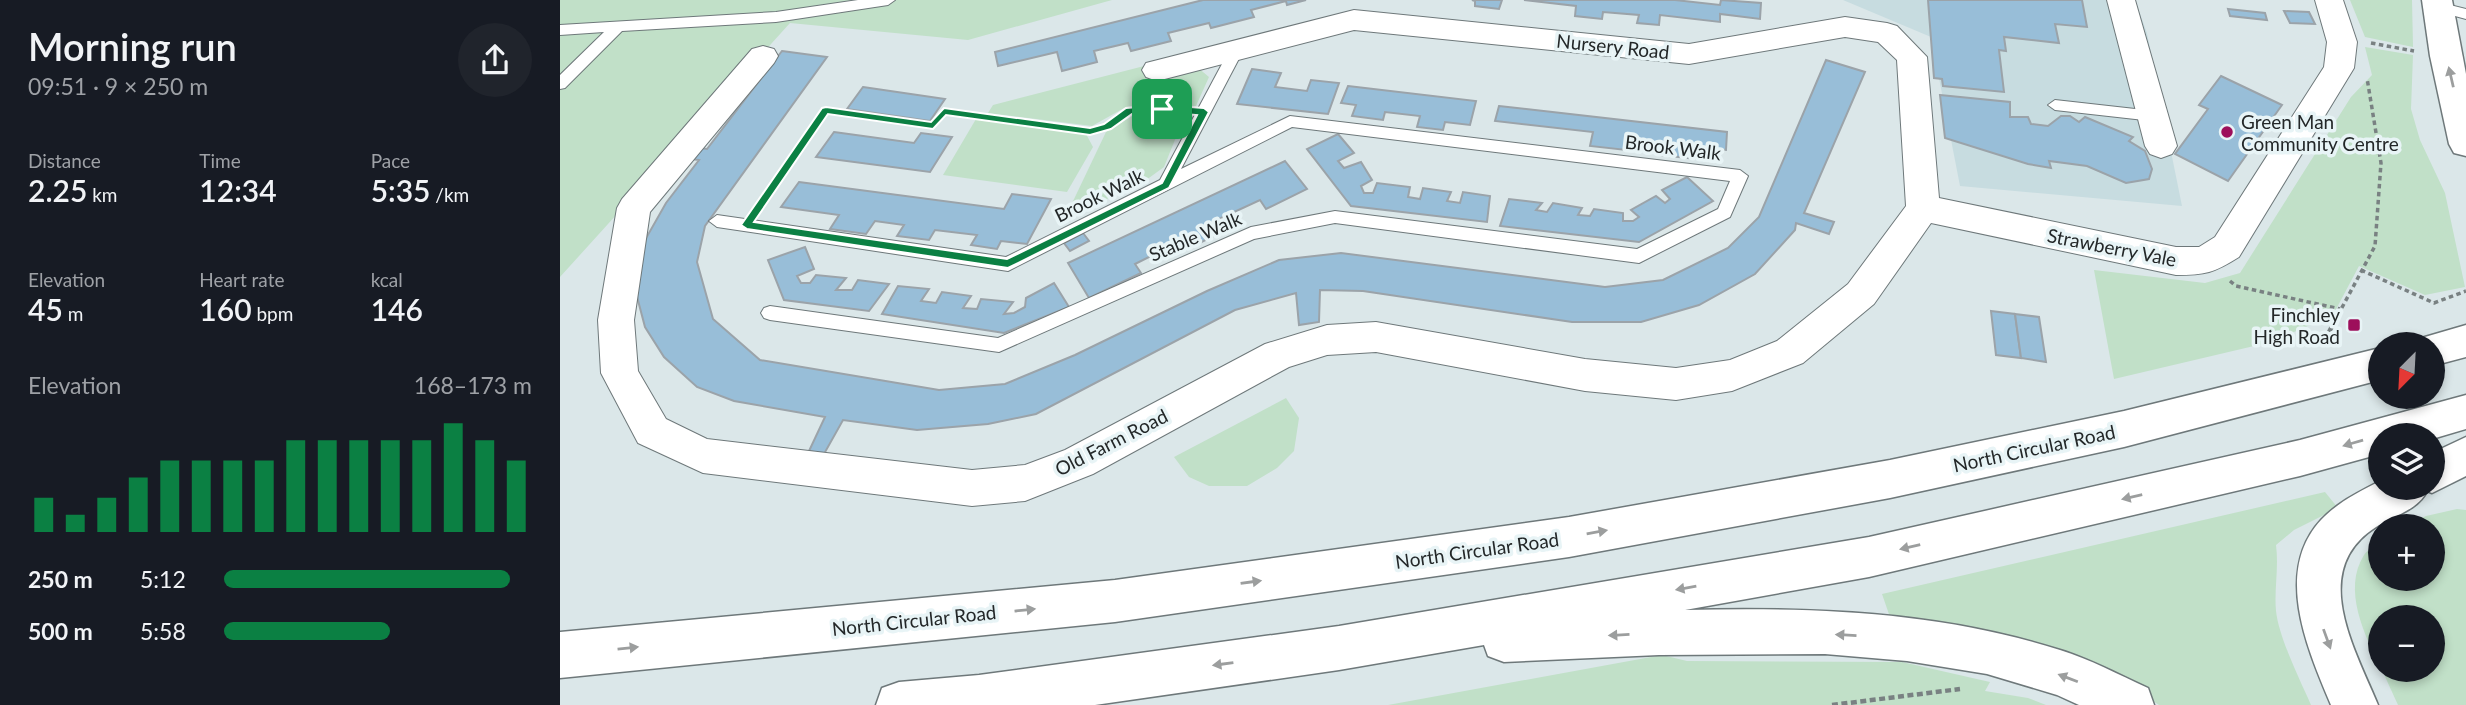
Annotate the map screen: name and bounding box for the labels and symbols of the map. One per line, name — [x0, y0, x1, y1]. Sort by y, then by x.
street label: Nursery Road — [1555, 29, 1671, 63]
one-way arrow — [2445, 66, 2456, 88]
pin — [1132, 79, 1192, 139]
place label: Green Man Community Centre — [2241, 110, 2399, 155]
marker: Green Man Community Centre — [2219, 124, 2235, 140]
street label: Brook Walk — [1624, 130, 1723, 164]
street label: Brook Walk — [1051, 163, 1148, 227]
street label: Stable Walk — [1145, 206, 1245, 266]
street label: Strawberry Vale — [2045, 223, 2179, 271]
place label: Finchley High Road — [2254, 303, 2340, 348]
marker: Finchley High Road — [2346, 317, 2362, 333]
north arrow — [2368, 332, 2445, 410]
street label: Old Farm Road — [1051, 404, 1171, 480]
street label: North Circular Road — [1951, 420, 2117, 476]
one-way arrow — [2342, 438, 2364, 449]
one-way arrow — [2121, 491, 2143, 502]
one-way arrow — [1586, 526, 1608, 537]
street label: North Circular Road — [1394, 527, 1560, 573]
one-way arrow — [1899, 542, 1921, 553]
one-way arrow — [1240, 576, 1262, 587]
one-way arrow — [1675, 583, 1697, 594]
street label: North Circular Road — [831, 600, 997, 640]
one-way arrow — [1014, 604, 1036, 615]
one-way arrow — [2322, 628, 2333, 649]
one-way arrow — [1607, 629, 1629, 640]
one-way arrow — [1835, 629, 1857, 640]
one-way arrow — [617, 643, 639, 654]
one-way arrow — [1212, 658, 1234, 669]
one-way arrow — [2058, 672, 2079, 683]

